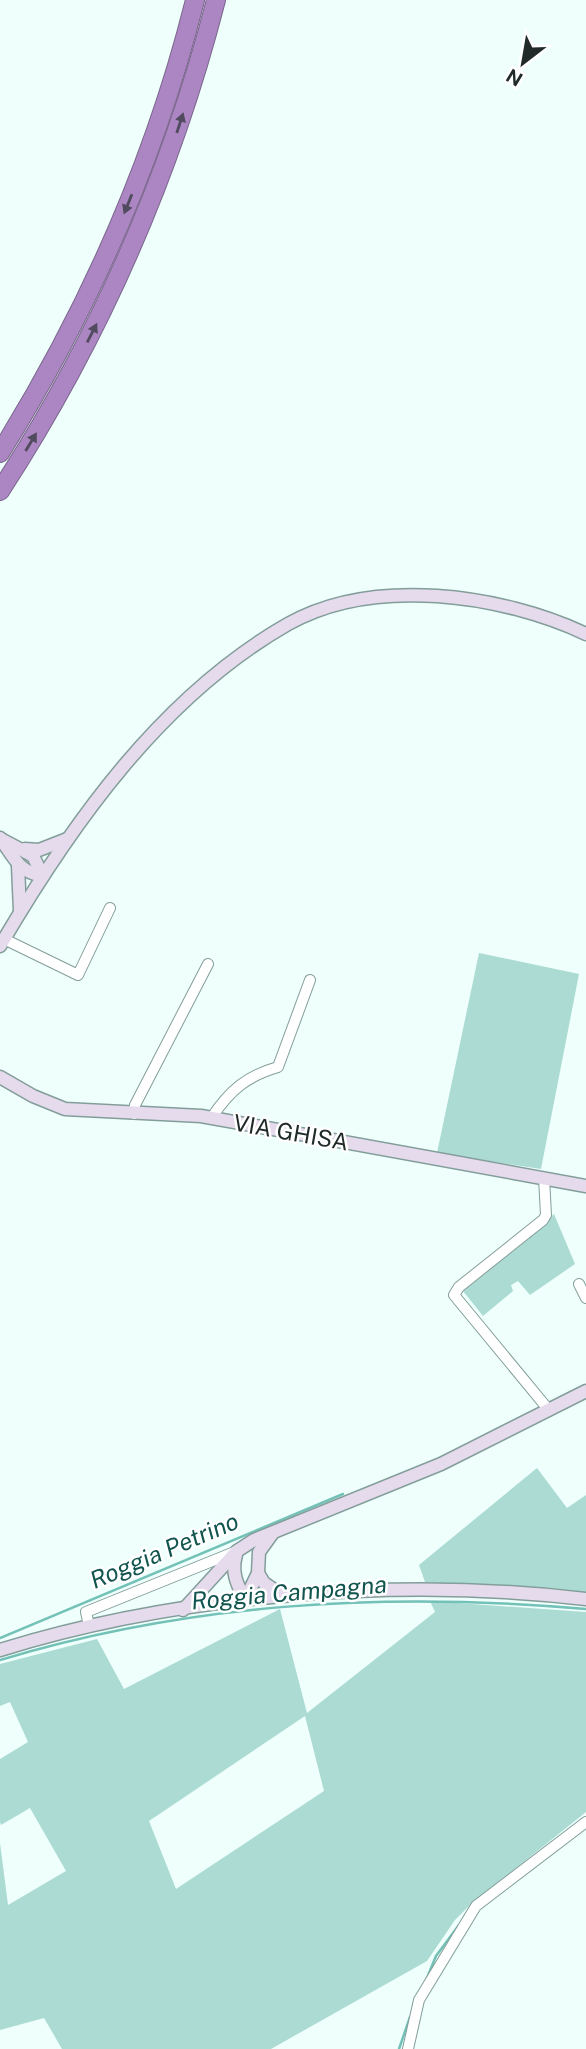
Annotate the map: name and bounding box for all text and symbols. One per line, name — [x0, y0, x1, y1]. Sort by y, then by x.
north arrow — [488, 28, 558, 98]
text: N — [502, 64, 526, 91]
one-way arrow — [175, 113, 186, 134]
one-way arrow — [122, 194, 133, 215]
one-way arrow — [86, 323, 98, 343]
one-way arrow — [24, 433, 37, 452]
street label: VIA GHISA — [231, 1109, 351, 1155]
water label: Roggia Petrino — [86, 1506, 242, 1594]
water label: Roggia Campagna — [190, 1570, 388, 1614]

